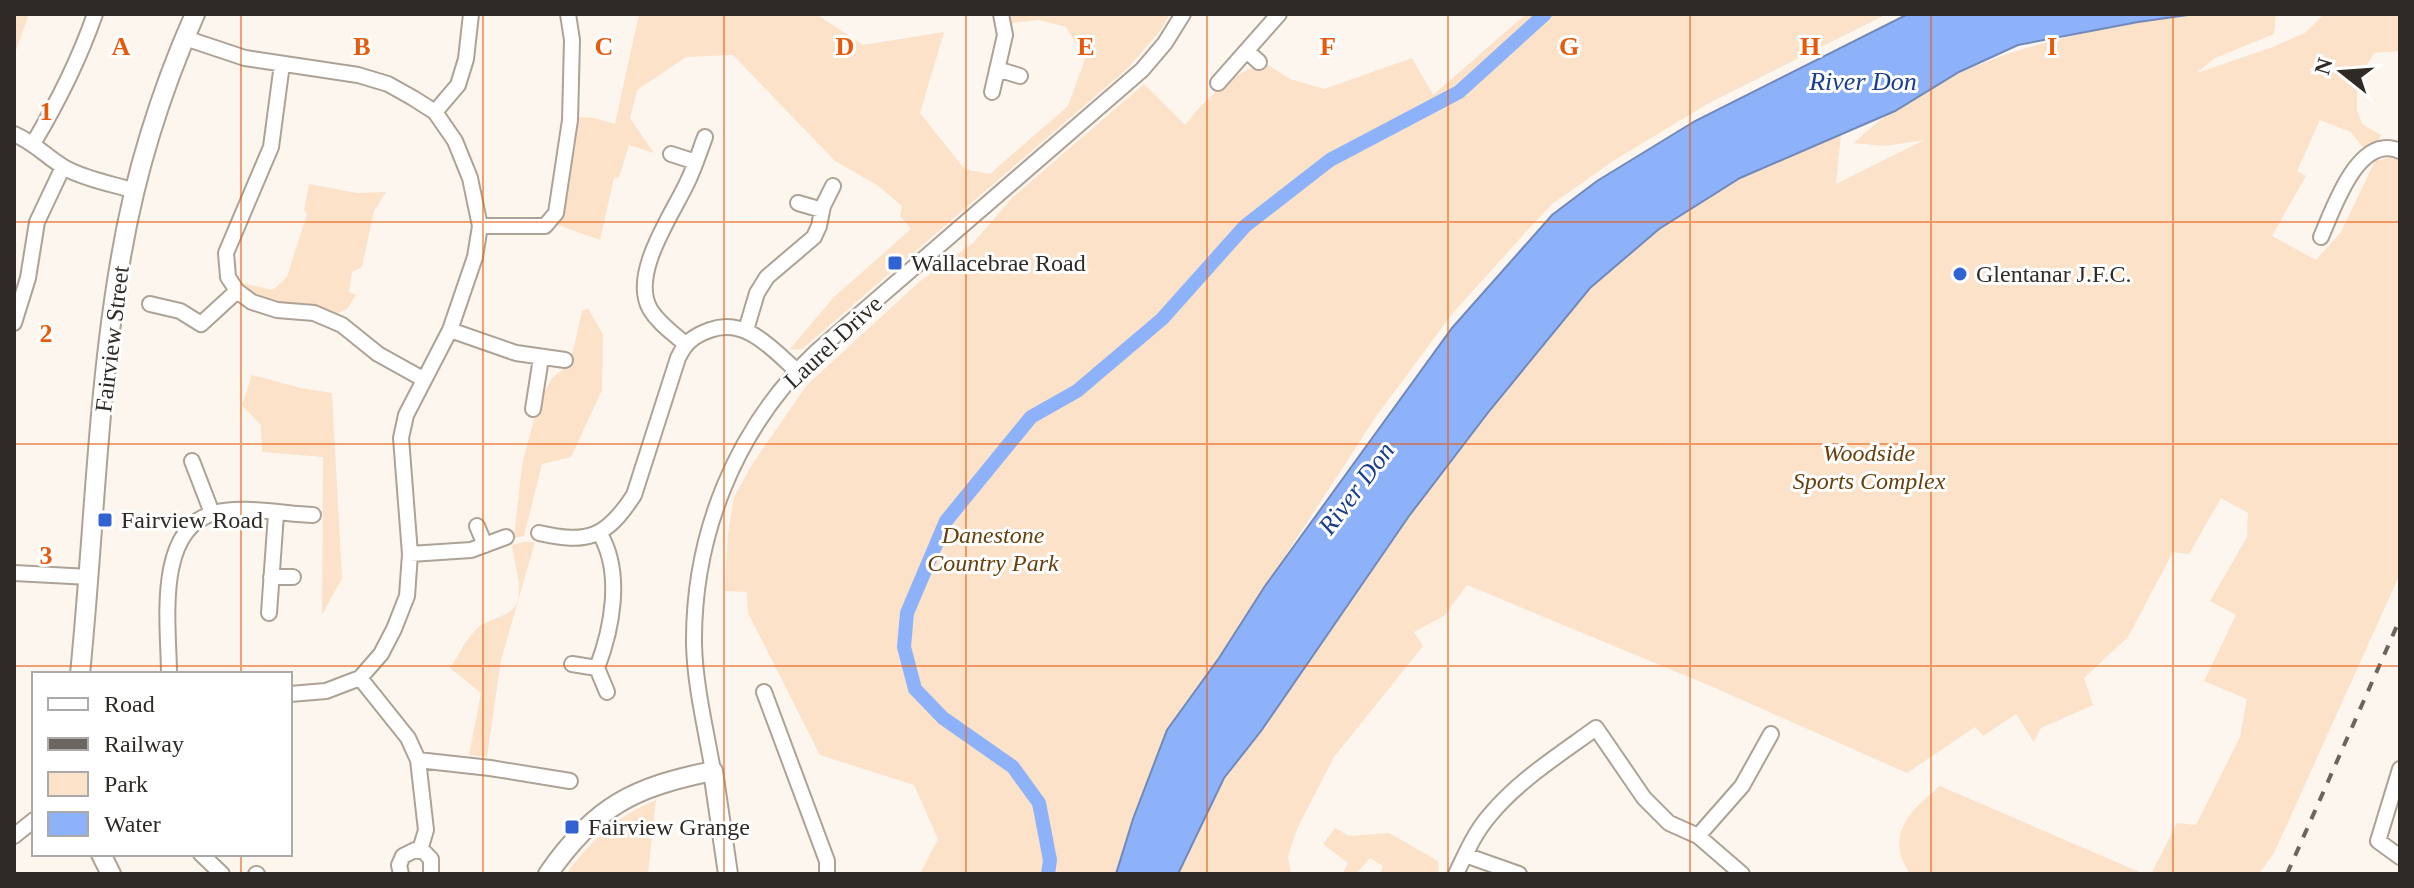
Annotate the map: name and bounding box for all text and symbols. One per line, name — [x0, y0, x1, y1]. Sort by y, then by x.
text: A — [112, 32, 131, 61]
text: B — [353, 32, 371, 61]
text: C — [595, 32, 613, 61]
text: D — [836, 32, 854, 61]
text: E — [1077, 32, 1095, 61]
text: F — [1320, 32, 1336, 61]
text: G — [1559, 32, 1579, 61]
text: H — [1800, 32, 1820, 61]
text: I — [2047, 32, 2057, 61]
north arrow — [2302, 32, 2382, 112]
text: N — [2309, 55, 2338, 78]
water label: River Don — [1808, 67, 1917, 96]
text: 1 — [40, 97, 53, 126]
place label: Wallacebrae Road — [911, 250, 1086, 276]
marker: Wallacebrae Road — [886, 254, 904, 272]
place label: Glentanar J.F.C. — [1976, 261, 2131, 287]
street label: Fairview Street — [90, 264, 134, 414]
marker: Glentanar J.F.C. — [1951, 265, 1969, 283]
street label: Laurel Drive — [779, 290, 887, 394]
text: 2 — [40, 319, 53, 348]
water label: River Don — [1312, 437, 1400, 541]
park label: Woodside Sports Complex — [1793, 440, 1946, 494]
place label: Fairview Road — [121, 507, 263, 533]
marker: Fairview Road — [96, 511, 114, 529]
park label: Danestone Country Park — [927, 522, 1059, 576]
text: 3 — [40, 541, 53, 570]
legend — [32, 672, 292, 856]
text: Road — [104, 691, 155, 717]
text: Railway — [104, 731, 184, 757]
text: Park — [104, 771, 148, 797]
text: Water — [104, 811, 161, 837]
place label: Fairview Grange — [588, 814, 750, 840]
marker: Fairview Grange — [563, 818, 581, 836]

